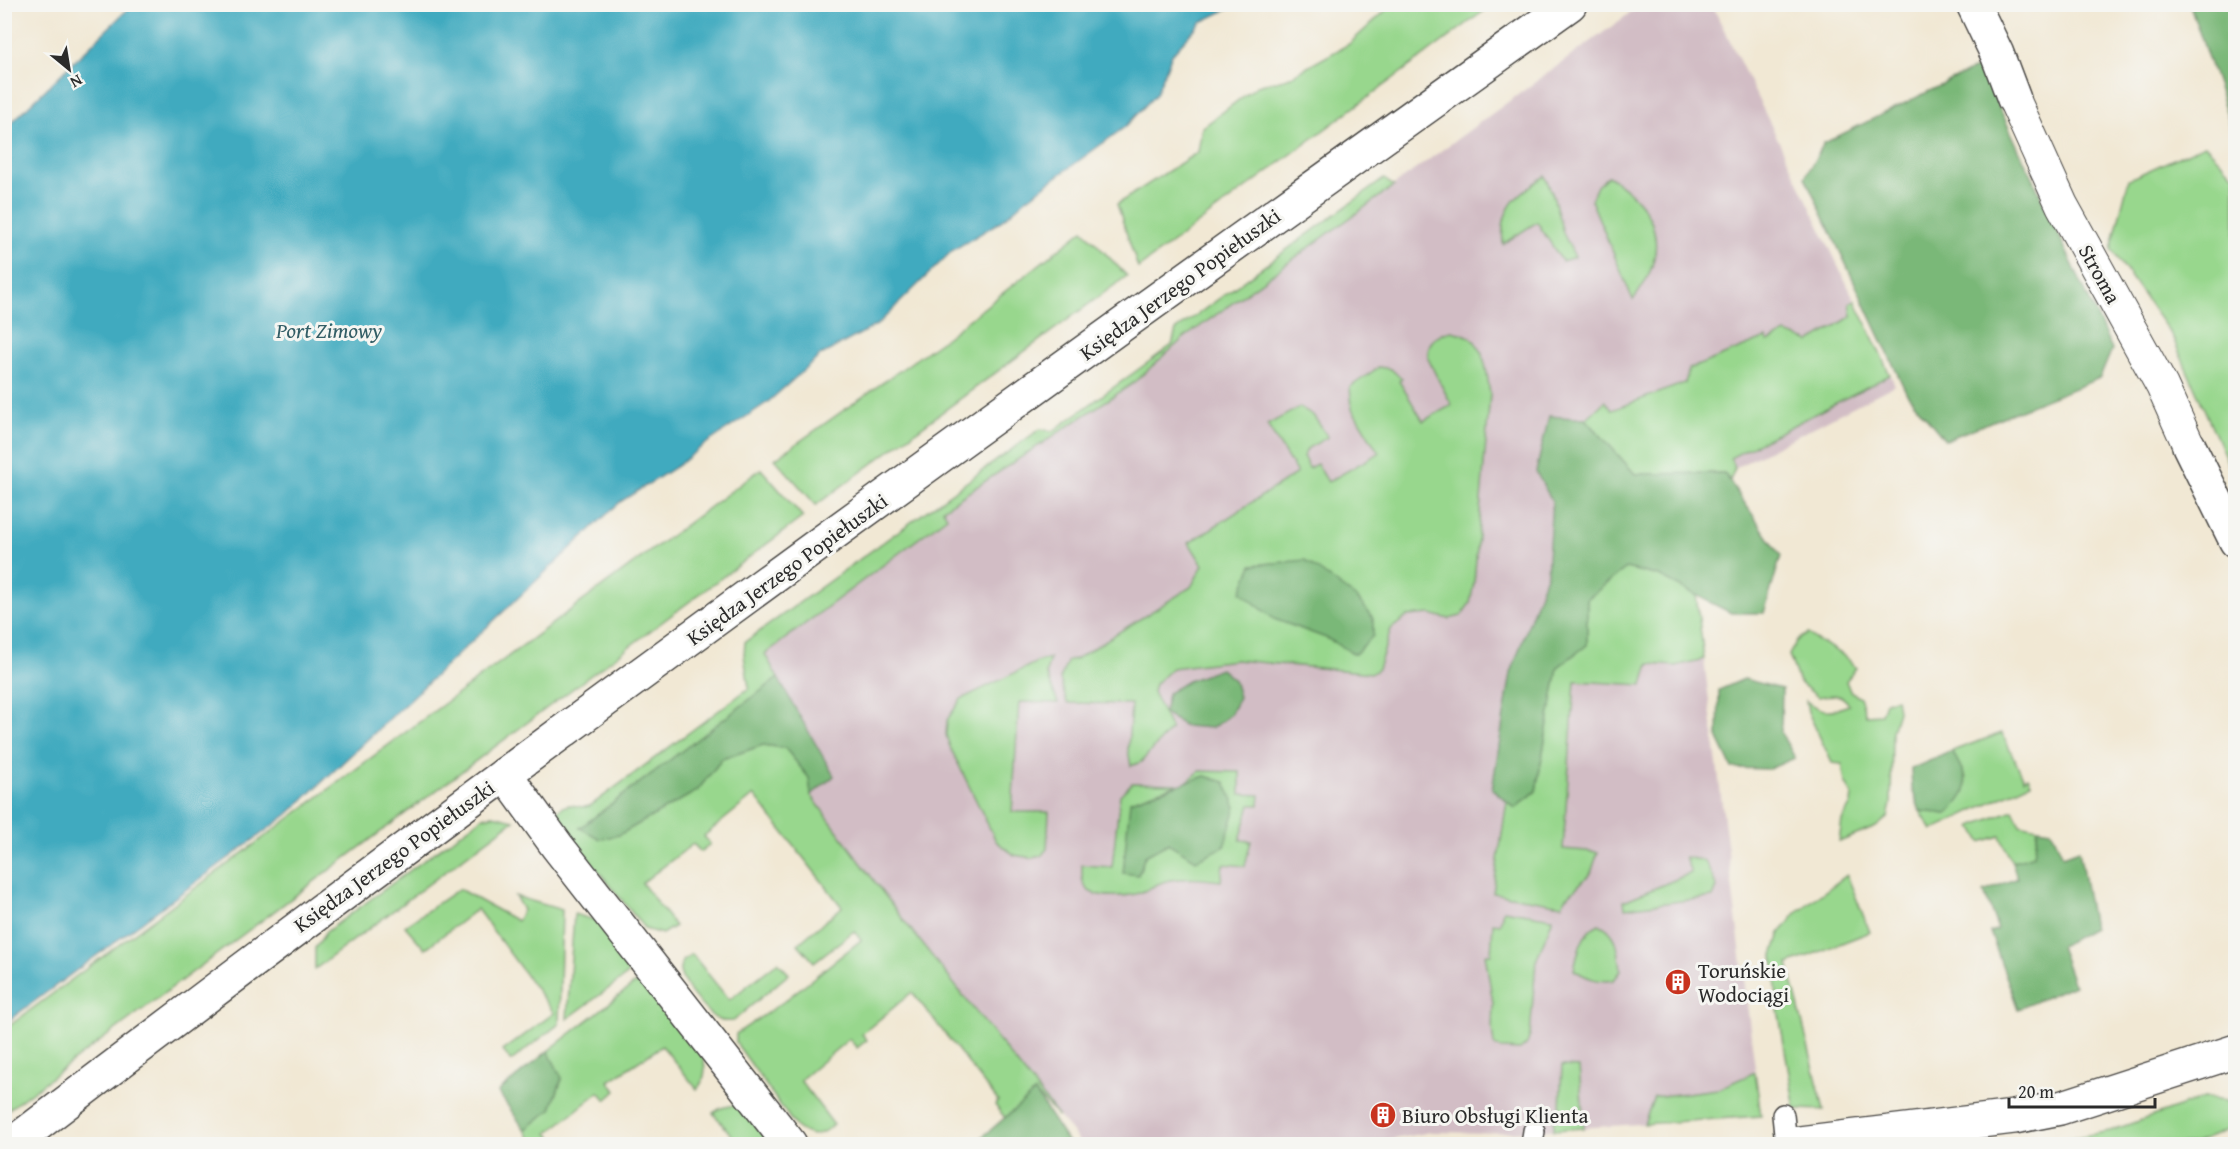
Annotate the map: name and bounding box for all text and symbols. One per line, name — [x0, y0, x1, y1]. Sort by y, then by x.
north arrow — [39, 39, 99, 99]
text: N — [66, 69, 87, 95]
street label: Księdza Jerzego Popiełuszki — [1073, 200, 1287, 368]
street label: Stroma — [2071, 239, 2129, 309]
water label: Port Zimowy — [275, 314, 382, 346]
street label: Księdza Jerzego Popiełuszki — [680, 485, 894, 653]
street label: Księdza Jerzego Popiełuszki — [287, 772, 501, 940]
place label: Toruńskie Wodociągi — [1698, 955, 1789, 1010]
building icon: Toruńskie Wodociągi — [1663, 967, 1693, 997]
scale bar — [2009, 1071, 2154, 1109]
text: 20 m — [2018, 1078, 2054, 1105]
building icon: Biuro Obsługi Klienta — [1368, 1100, 1398, 1130]
place label: Biuro Obsługi Klienta — [1402, 1100, 1589, 1131]

